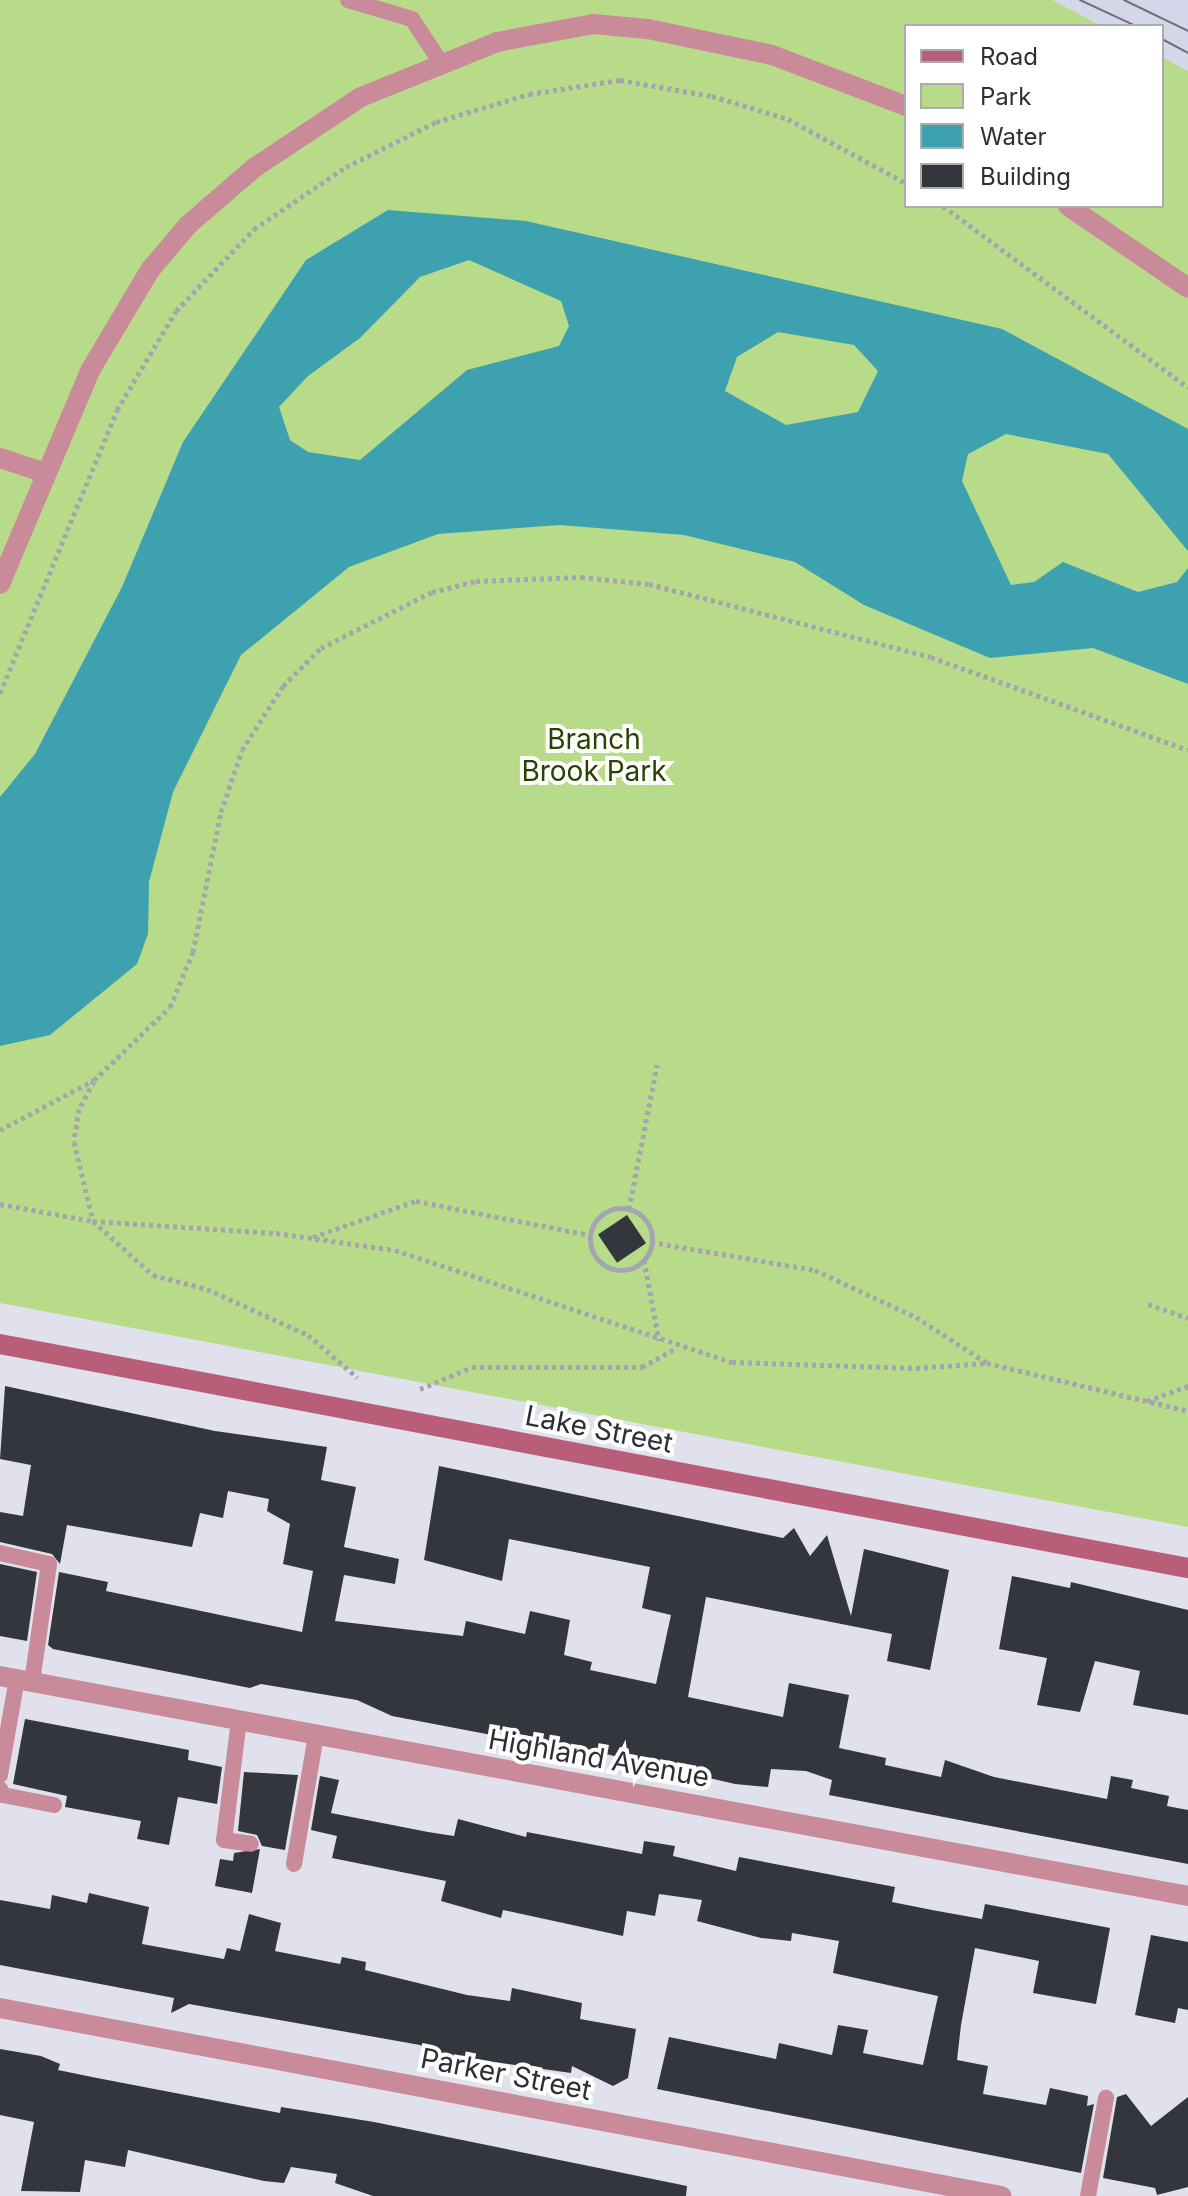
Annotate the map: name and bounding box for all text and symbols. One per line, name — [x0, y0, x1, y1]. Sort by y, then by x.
legend — [904, 24, 1164, 208]
text: Road — [980, 42, 1038, 71]
text: Park — [980, 82, 1031, 111]
text: Water — [980, 122, 1047, 151]
text: Building — [980, 162, 1071, 191]
park label: Branch Brook Park — [521, 722, 667, 788]
street label: Lake Street — [522, 1398, 676, 1460]
street label: Highland Avenue — [486, 1722, 712, 1794]
street label: Parker Street — [418, 2041, 594, 2107]

